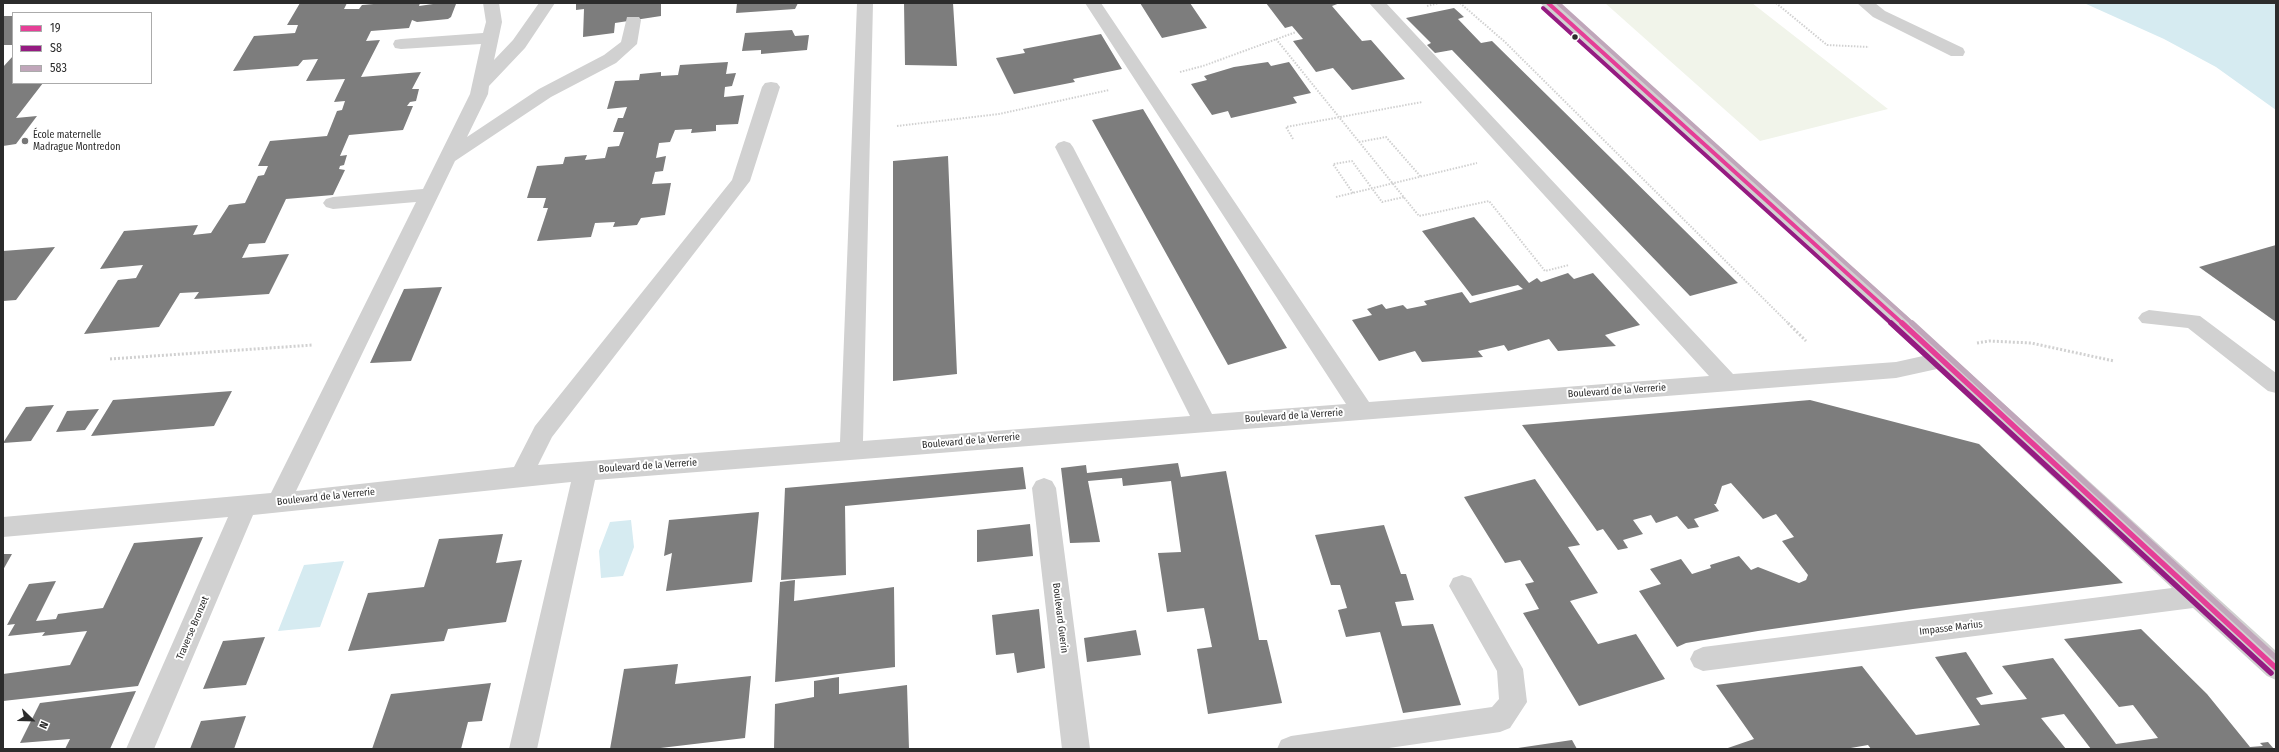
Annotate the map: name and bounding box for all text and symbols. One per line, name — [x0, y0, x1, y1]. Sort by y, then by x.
legend — [12, 12, 152, 84]
text: 19 — [50, 21, 61, 35]
unlabelled marker — [1570, 32, 1580, 42]
text: S8 — [50, 41, 62, 55]
text: 583 — [50, 61, 67, 75]
place label: École maternelle Madrague Montredon — [33, 129, 120, 152]
marker: École maternelle Madrague Montredon — [20, 136, 30, 146]
street label: Boulevard de la Verrerie — [1567, 382, 1667, 400]
street label: Boulevard de la Verrerie — [1244, 407, 1344, 425]
street label: Boulevard de la Verrerie — [921, 431, 1021, 451]
street label: Boulevard de la Verrerie — [598, 457, 698, 475]
street label: Boulevard de la Verrerie — [276, 486, 376, 508]
street label: Boulevard Guerin — [1050, 582, 1070, 654]
street label: Traverse Bronzet — [174, 594, 212, 662]
street label: Impasse Marius — [1919, 618, 1983, 638]
north arrow — [12, 700, 52, 740]
text: N — [36, 719, 51, 730]

